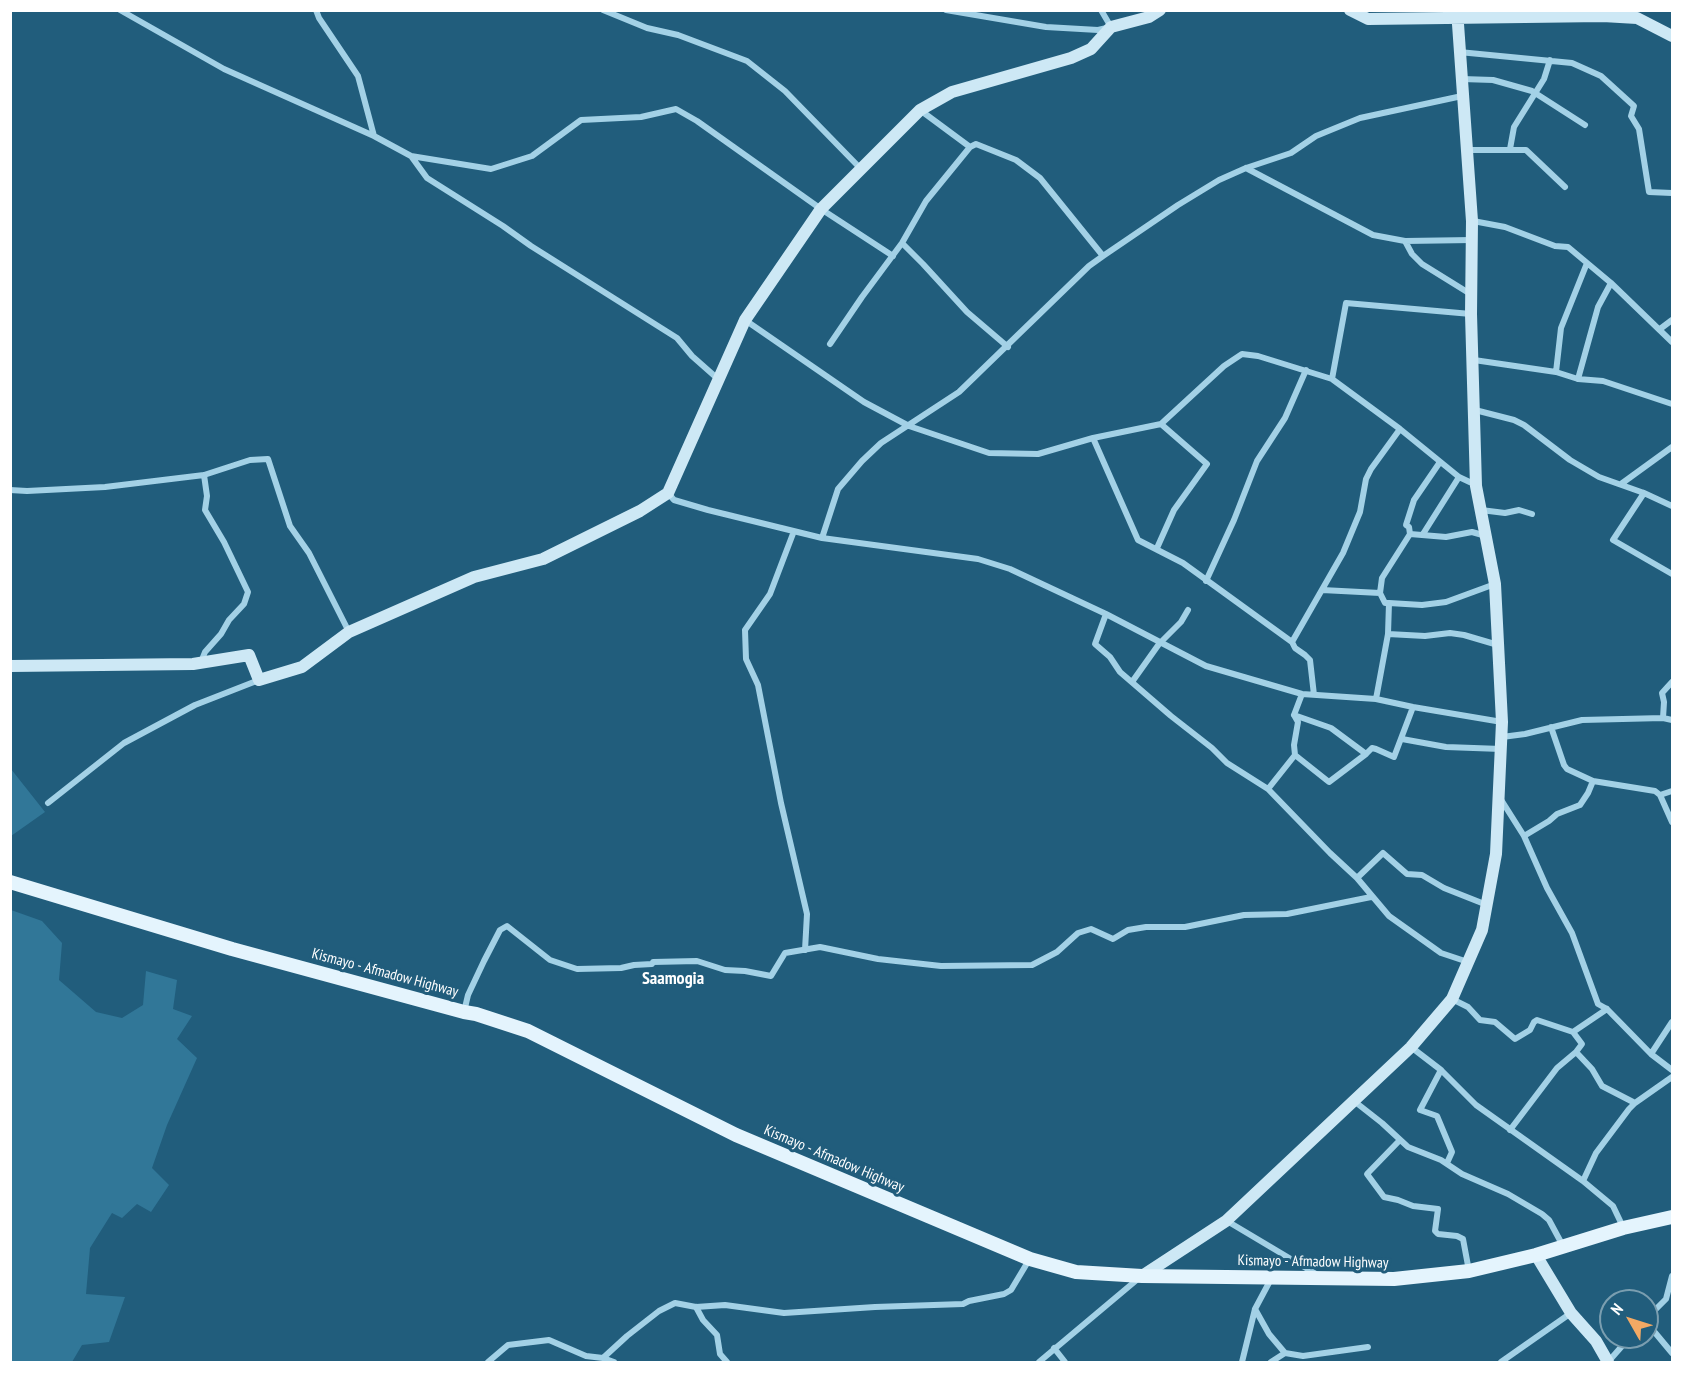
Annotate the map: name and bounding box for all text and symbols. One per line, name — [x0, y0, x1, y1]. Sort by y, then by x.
street label: Kismayo - Afmadow Highway — [310, 945, 460, 1001]
district label: Saamogia — [642, 968, 704, 990]
street label: Kismayo - Afmadow Highway — [761, 1121, 907, 1197]
street label: Kismayo - Afmadow Highway — [1237, 1252, 1389, 1272]
north arrow — [1599, 1289, 1659, 1349]
text: N — [1606, 1299, 1627, 1319]

